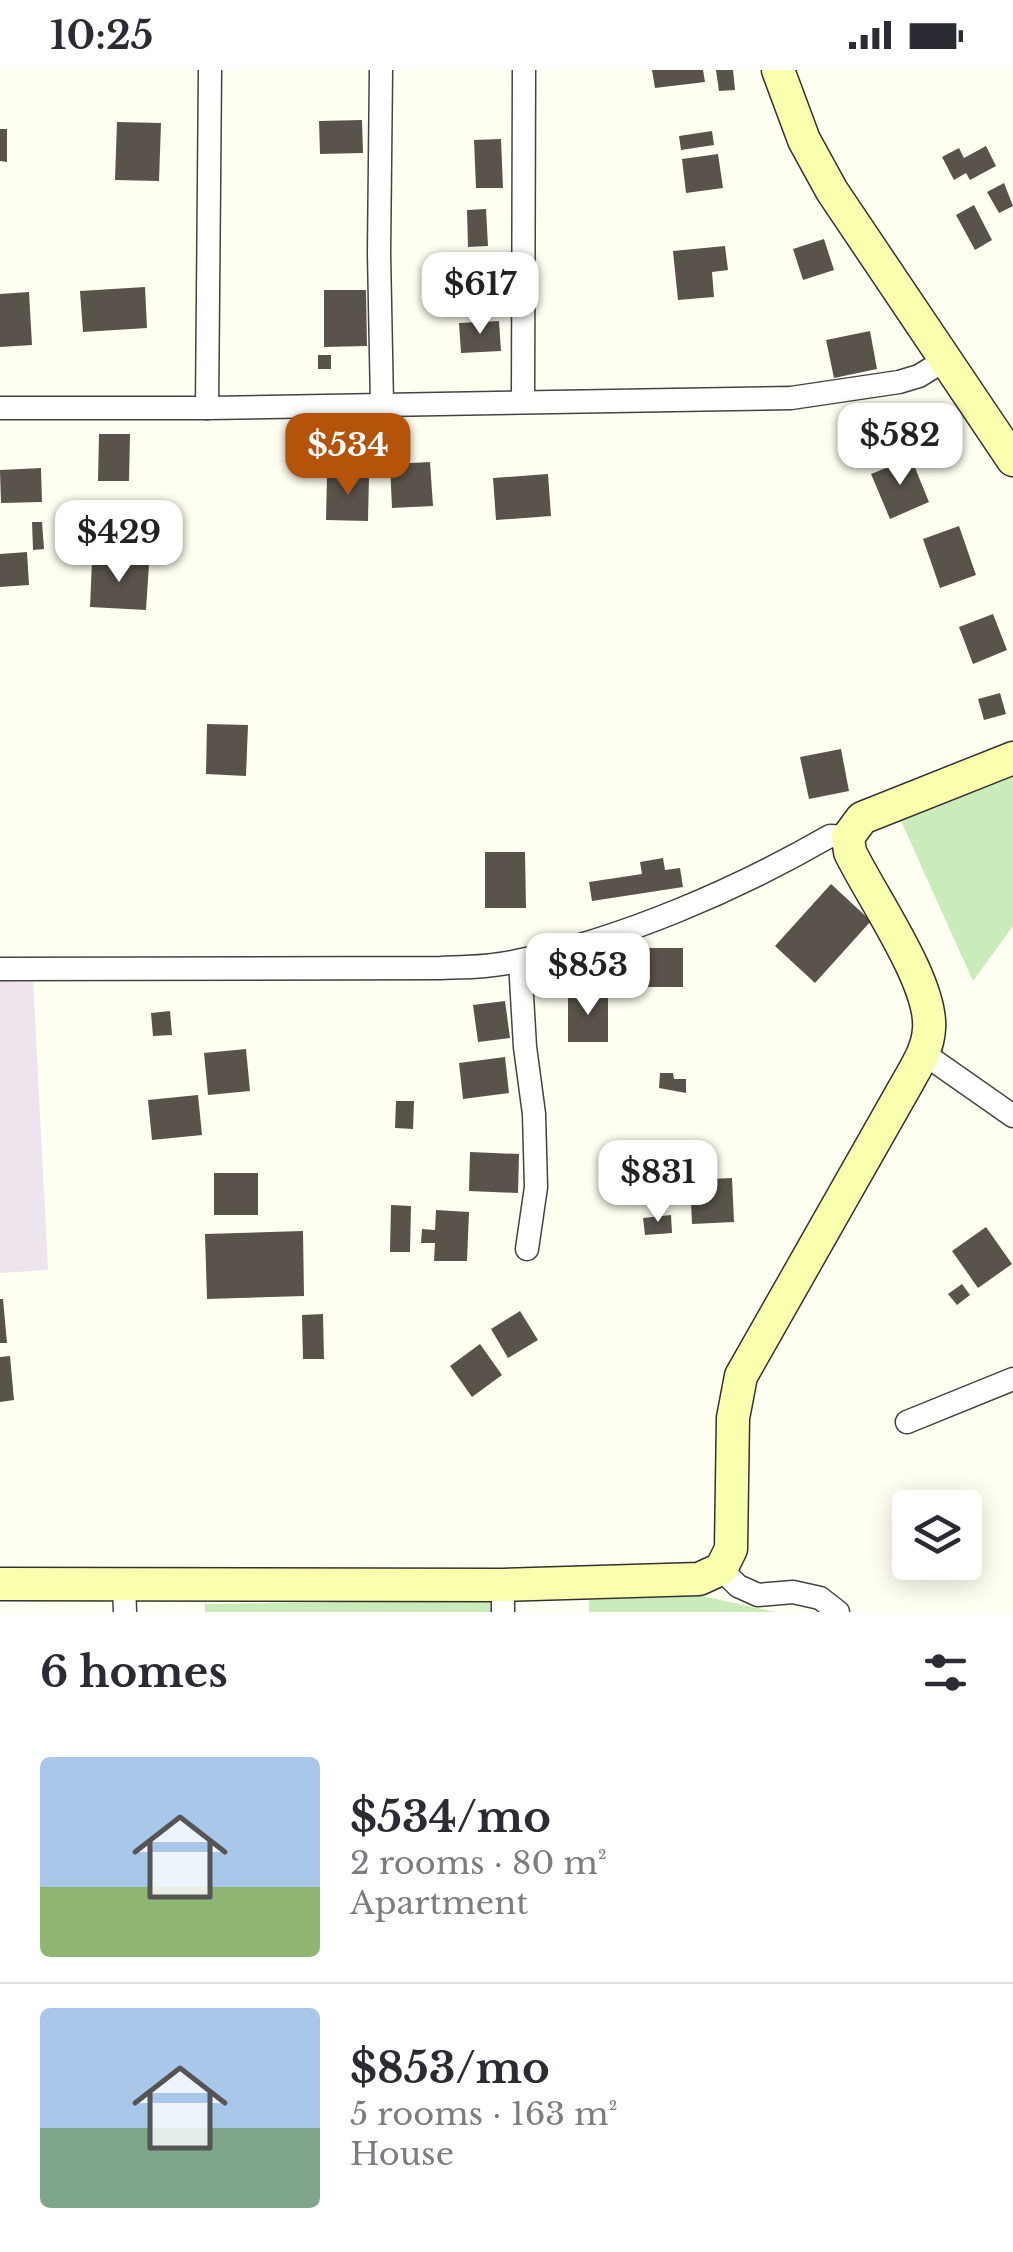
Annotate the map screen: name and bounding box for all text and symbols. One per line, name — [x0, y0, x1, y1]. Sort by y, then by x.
text: 10:25 — [50, 12, 153, 59]
pin: $617 — [421, 252, 539, 337]
text: $617 — [444, 264, 516, 304]
pin: $582 — [841, 403, 959, 488]
pin: $534 — [289, 413, 407, 498]
text: $582 — [860, 415, 940, 455]
text: $534 — [307, 425, 389, 465]
pin: $429 — [60, 500, 178, 585]
text: $429 — [77, 512, 161, 552]
pin: $853 — [529, 933, 647, 1018]
text: $853 — [548, 945, 628, 985]
pin: $831 — [599, 1140, 717, 1225]
text: $831 — [620, 1152, 696, 1192]
map controls — [892, 1490, 982, 1580]
button: layers — [892, 1490, 982, 1580]
icon: filters — [918, 1645, 973, 1700]
text: 6 homes — [40, 1646, 228, 1698]
text: $534/mo — [350, 1791, 551, 1843]
icon: home — [120, 1797, 240, 1917]
text: 2 rooms · 80 m² — [350, 1843, 607, 1883]
text: Apartment — [350, 1883, 528, 1923]
text: $853/mo — [350, 2042, 550, 2094]
icon: home — [120, 2048, 240, 2168]
text: 5 rooms · 163 m² — [350, 2094, 618, 2134]
text: House — [350, 2134, 454, 2174]

